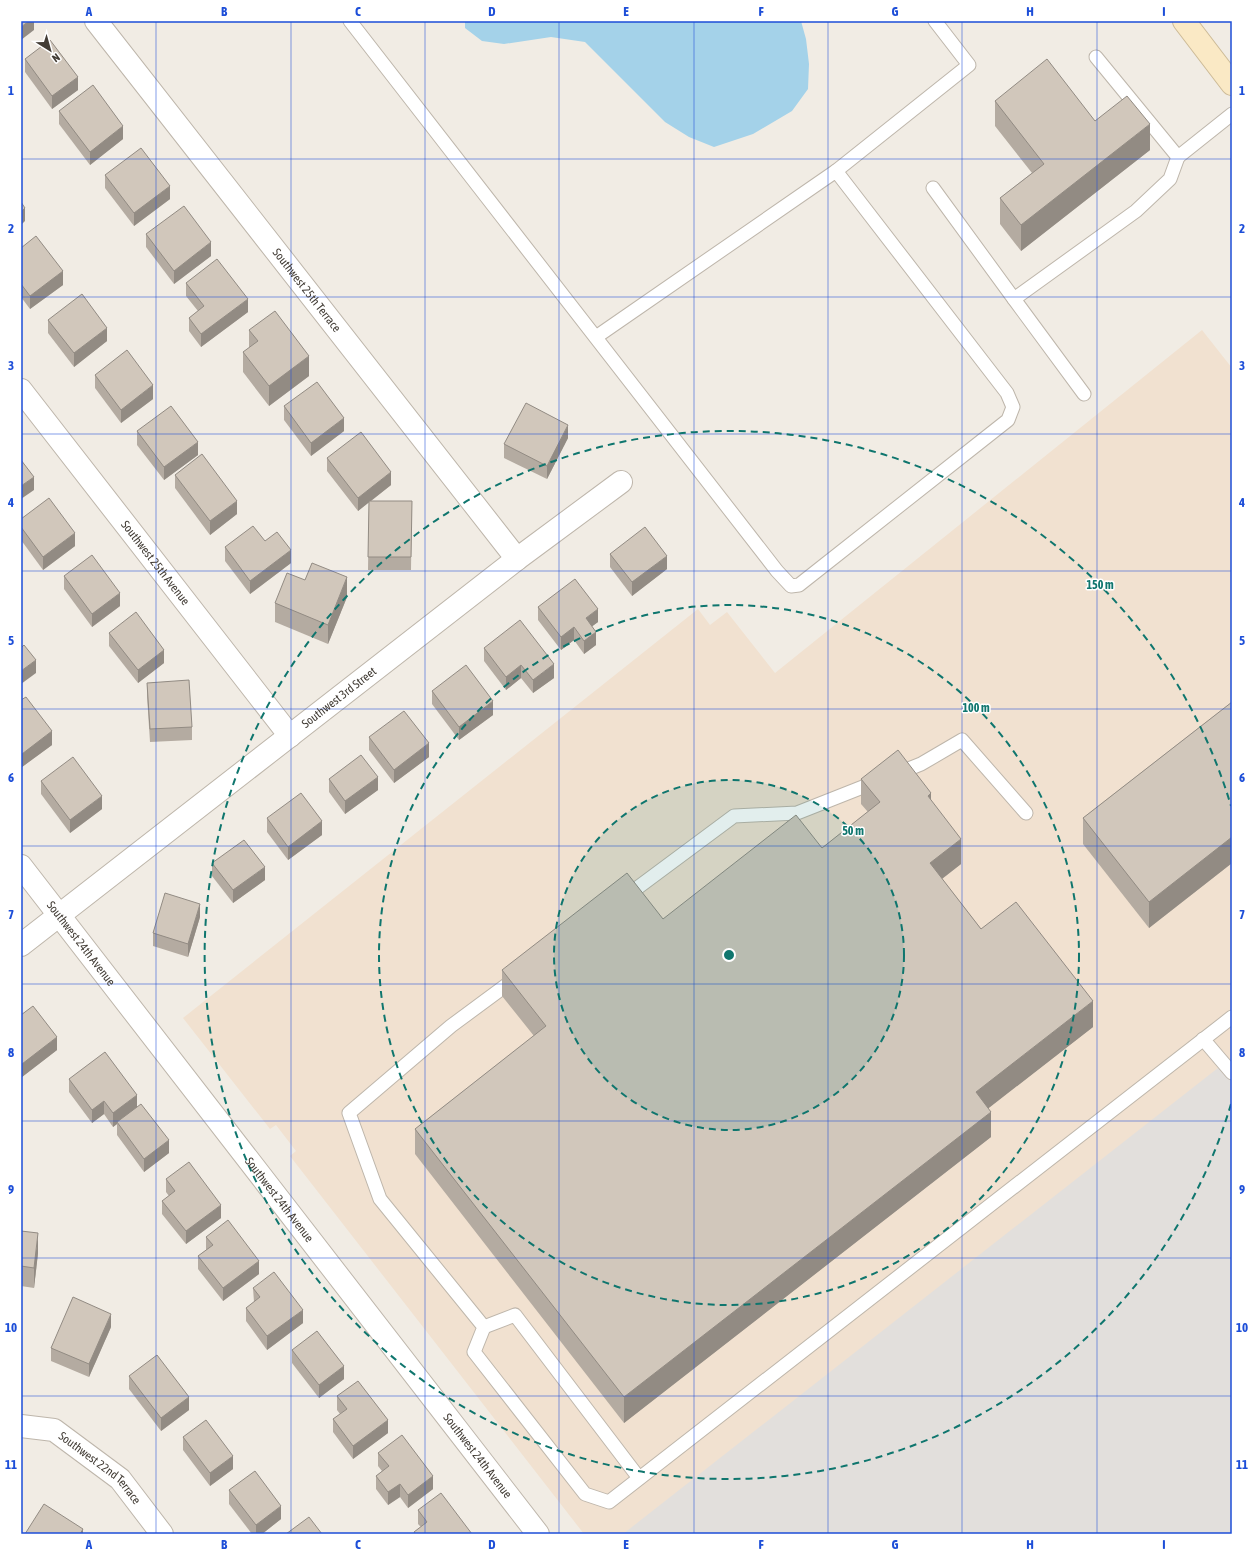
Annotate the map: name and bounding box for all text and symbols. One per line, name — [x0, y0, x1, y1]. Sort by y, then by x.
text: A — [85, 4, 93, 19]
text: B — [221, 4, 228, 19]
text: C — [355, 4, 361, 19]
text: D — [488, 4, 496, 19]
text: E — [623, 4, 629, 19]
text: F — [758, 4, 764, 19]
text: G — [892, 4, 899, 19]
text: H — [1026, 4, 1034, 19]
text: I — [1162, 4, 1166, 19]
north arrow — [30, 30, 70, 70]
text: N — [50, 51, 62, 65]
text: 1 — [8, 83, 14, 98]
text: 1 — [1239, 83, 1245, 98]
text: 2 — [8, 221, 14, 236]
text: 2 — [1239, 221, 1245, 236]
street label: Southwest 25th Terrace — [270, 246, 344, 335]
text: 3 — [8, 358, 14, 373]
text: 3 — [1239, 358, 1245, 373]
text: 4 — [7, 495, 14, 510]
text: 4 — [1238, 495, 1245, 510]
street label: Southwest 25th Avenue — [118, 518, 193, 608]
text: 150 m — [1086, 578, 1114, 592]
text: 5 — [8, 633, 14, 648]
text: 5 — [1239, 633, 1245, 648]
street label: Southwest 3rd Street — [299, 664, 379, 731]
text: 100 m — [962, 701, 990, 715]
text: 6 — [8, 770, 14, 785]
text: 6 — [1239, 770, 1245, 785]
text: 50 m — [842, 824, 864, 838]
street label: Southwest 24th Avenue — [44, 898, 118, 989]
text: 7 — [8, 907, 14, 922]
text: 7 — [1239, 907, 1245, 922]
centre of rings — [722, 948, 736, 962]
text: 8 — [8, 1045, 14, 1060]
text: 8 — [1239, 1045, 1245, 1060]
street label: Southwest 24th Avenue — [242, 1155, 316, 1245]
text: 9 — [8, 1182, 14, 1197]
text: 9 — [1239, 1182, 1245, 1197]
text: 10 — [5, 1320, 17, 1335]
text: 10 — [1236, 1320, 1248, 1335]
street label: Southwest 24th Avenue — [440, 1411, 515, 1501]
street label: Southwest 22nd Terrace — [56, 1429, 144, 1507]
text: 11 — [5, 1457, 17, 1472]
text: 11 — [1236, 1457, 1248, 1472]
text: A — [85, 1537, 93, 1552]
text: B — [221, 1537, 228, 1552]
text: C — [355, 1537, 361, 1552]
text: D — [488, 1537, 496, 1552]
text: E — [623, 1537, 629, 1552]
text: F — [758, 1537, 764, 1552]
text: G — [892, 1537, 899, 1552]
text: H — [1026, 1537, 1034, 1552]
text: I — [1162, 1537, 1166, 1552]

